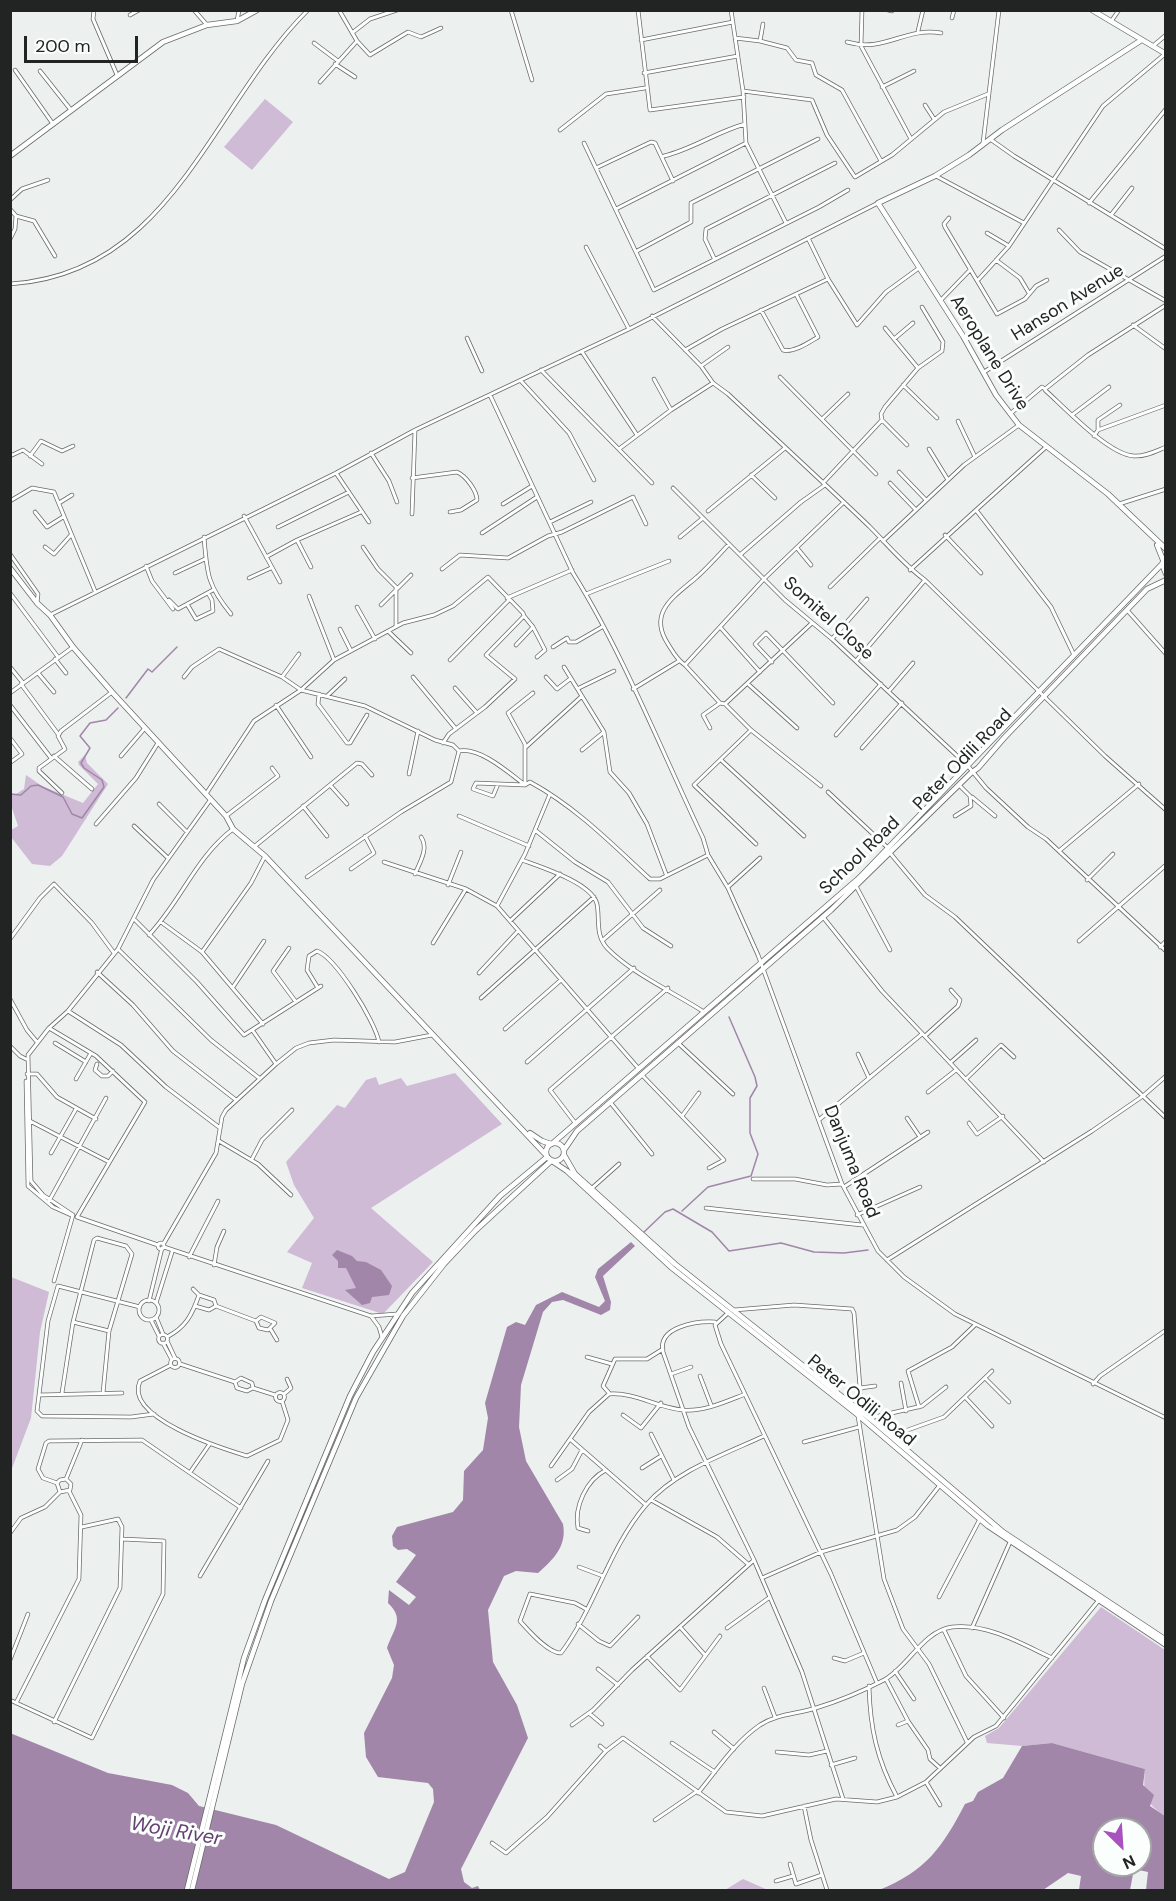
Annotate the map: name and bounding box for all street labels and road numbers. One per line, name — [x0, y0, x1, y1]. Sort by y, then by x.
street label: Hanson Avenue — [1008, 260, 1128, 346]
street label: Aeroplane Drive — [945, 291, 1033, 415]
street label: Somitel Close — [778, 573, 878, 665]
street label: Peter Odili Road — [909, 705, 1017, 815]
street label: School Road — [815, 812, 905, 900]
street label: Danjuma Road — [819, 1102, 883, 1222]
street label: Peter Odili Road — [803, 1351, 919, 1451]

